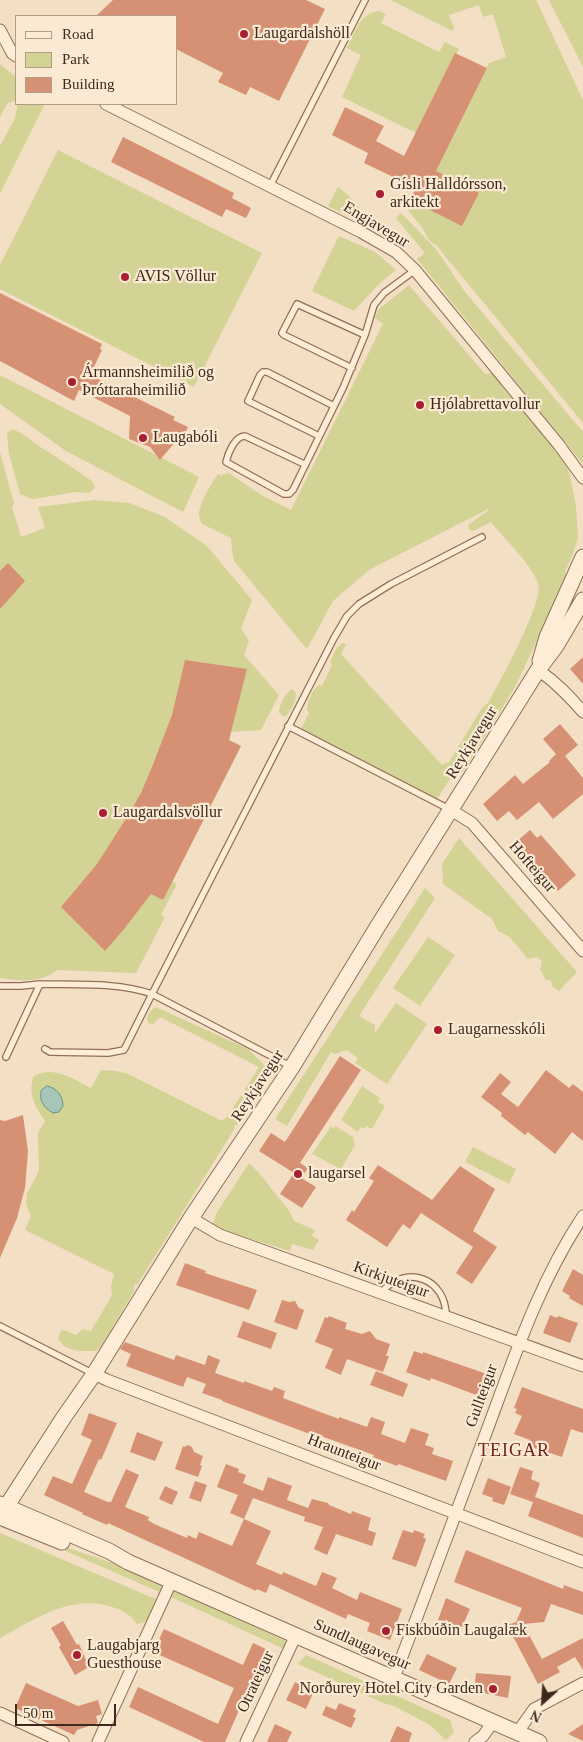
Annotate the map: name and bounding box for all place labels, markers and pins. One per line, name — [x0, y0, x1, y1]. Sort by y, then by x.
place label: Laugardalshöll — [254, 24, 350, 44]
marker: Laugardalshöll — [238, 28, 250, 40]
place label: Gísli Halldórsson, arkitekt — [390, 175, 506, 213]
marker: Gísli Halldórsson, arkitekt — [374, 188, 386, 200]
place label: AVIS Völlur — [135, 267, 216, 287]
marker: AVIS Völlur — [119, 271, 131, 283]
place label: Ármannsheimilið og Þróttaraheimilið — [82, 363, 214, 401]
marker: Ármannsheimilið og Þróttaraheimilið — [66, 376, 78, 388]
place label: Hjólabrettavollur — [430, 395, 540, 415]
marker: Hjólabrettavollur — [414, 399, 426, 411]
place label: Laugabóli — [153, 428, 218, 448]
marker: Laugabóli — [137, 432, 149, 444]
place label: Laugardalsvöllur — [113, 803, 222, 823]
marker: Laugardalsvöllur — [97, 807, 109, 819]
place label: Laugarnesskóli — [448, 1020, 546, 1040]
marker: Laugarnesskóli — [432, 1024, 444, 1036]
place label: laugarsel — [308, 1164, 366, 1184]
marker: laugarsel — [292, 1168, 304, 1180]
place label: Fiskbúðin Laugalæk — [396, 1621, 527, 1641]
marker: Fiskbúðin Laugalæk — [380, 1625, 392, 1637]
place label: Laugabjarg Guesthouse — [87, 1636, 162, 1674]
marker: Laugabjarg Guesthouse — [71, 1649, 83, 1661]
place label: Norðurey Hotel City Garden — [299, 1679, 483, 1699]
marker: Norðurey Hotel City Garden — [487, 1683, 499, 1695]

